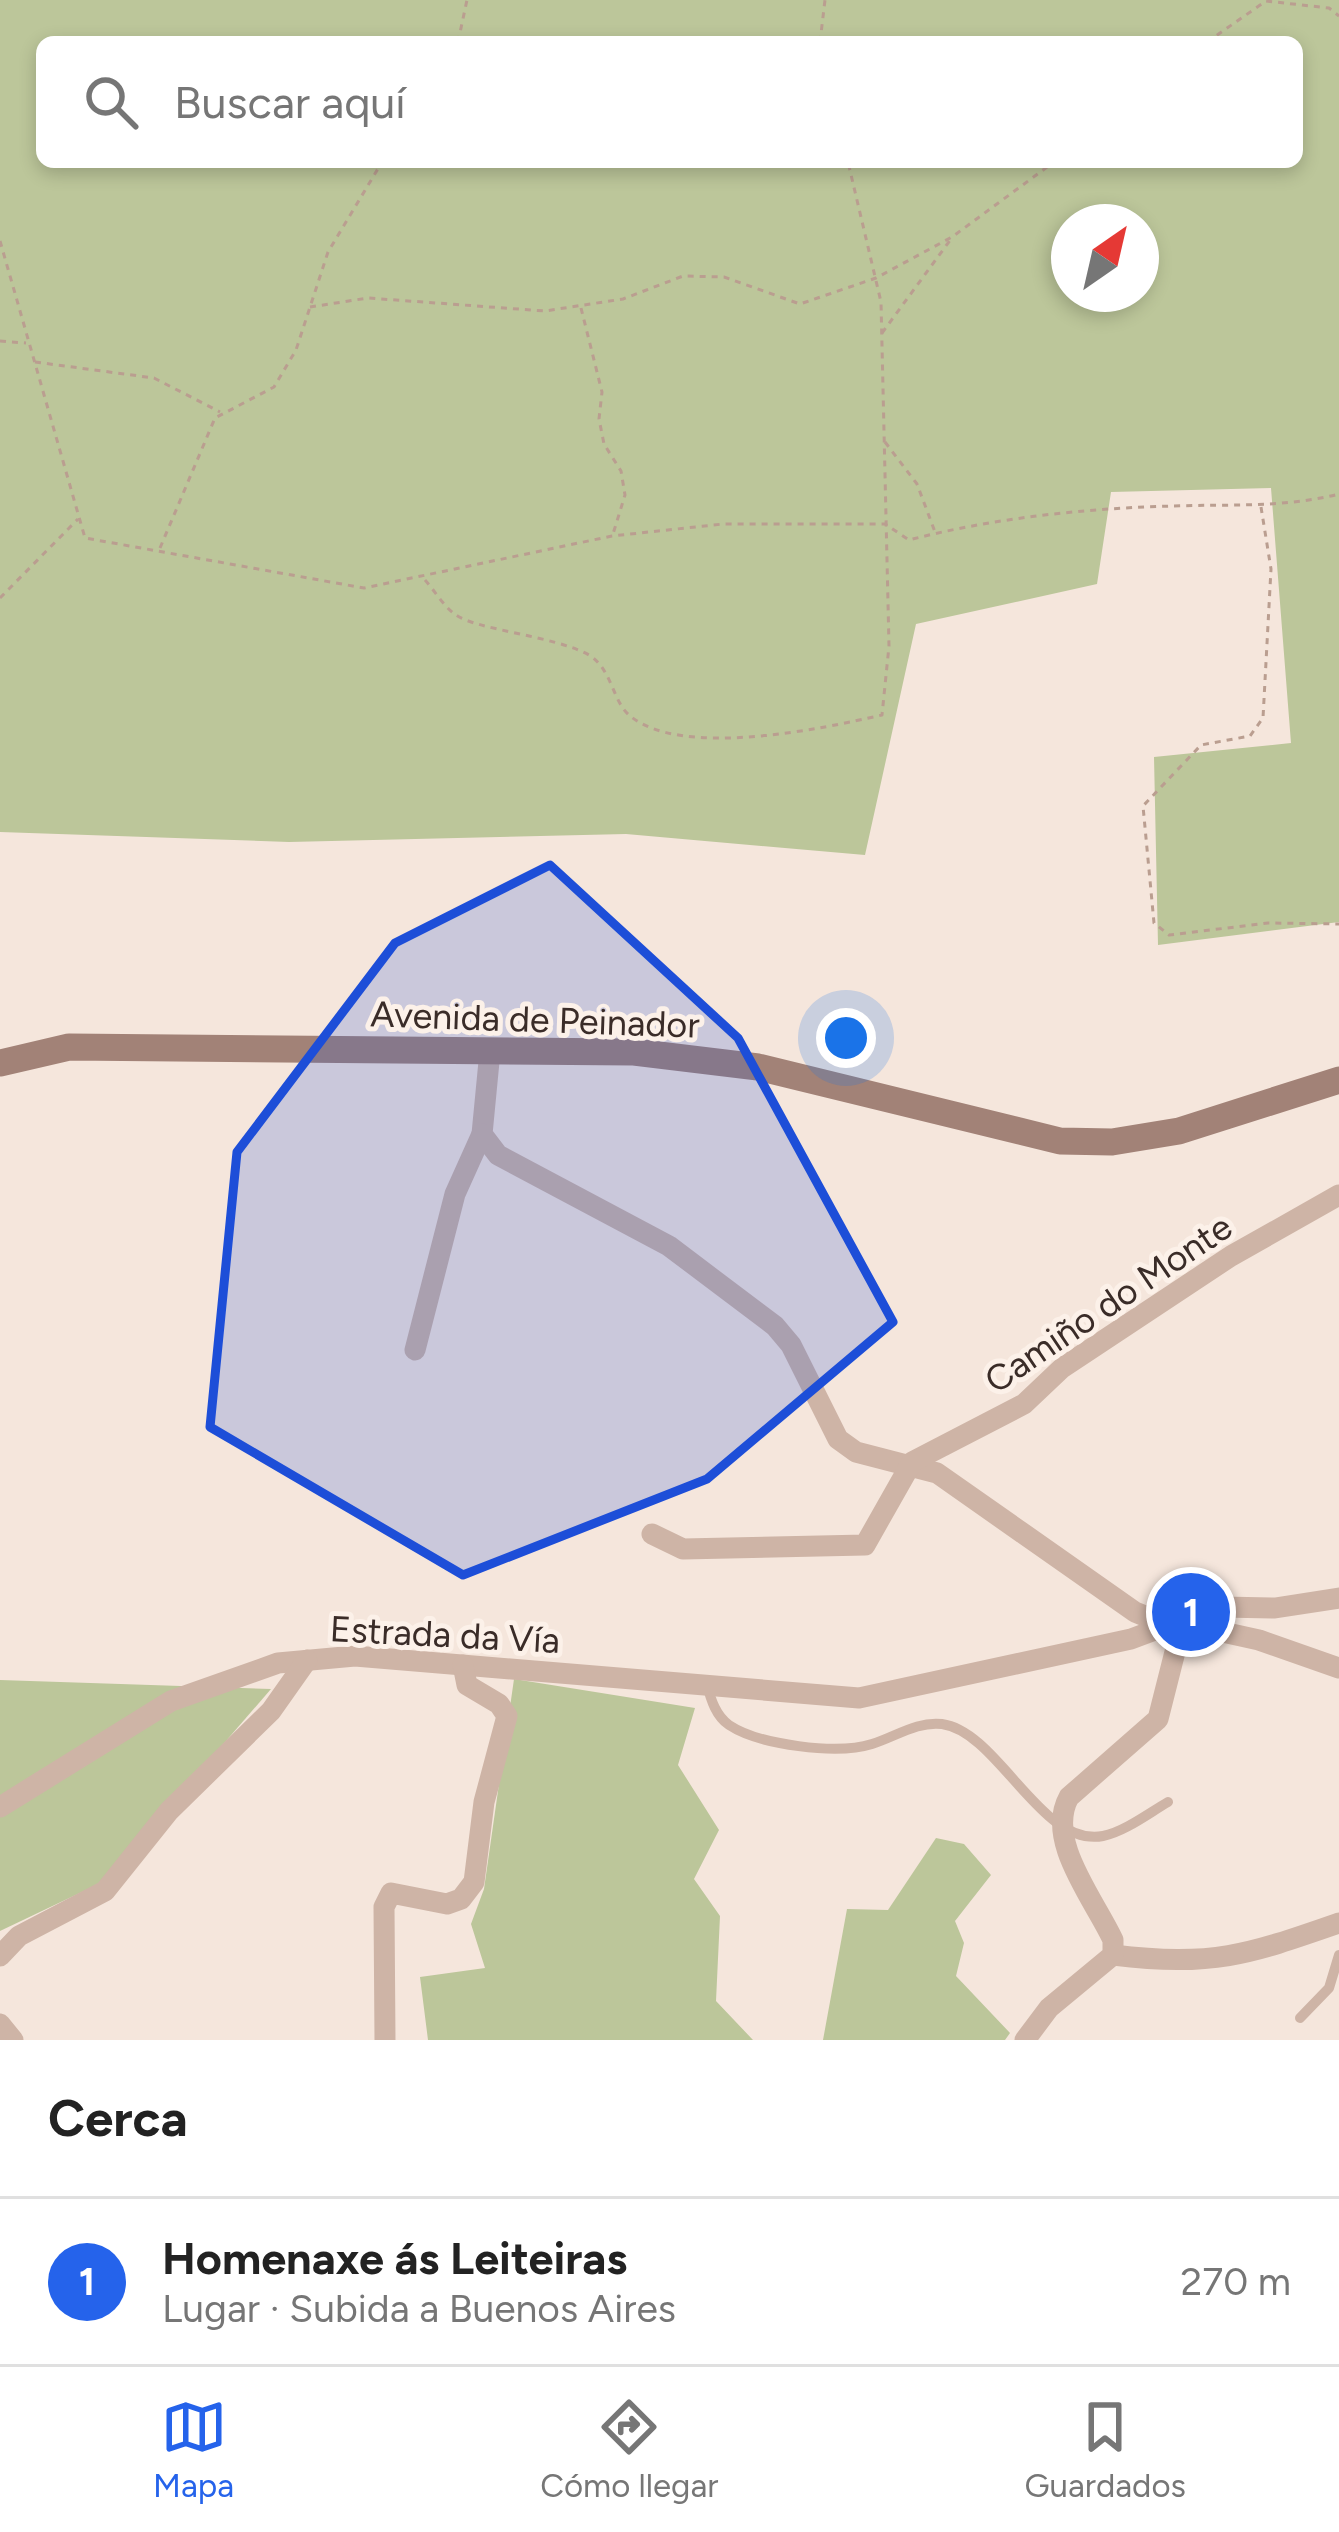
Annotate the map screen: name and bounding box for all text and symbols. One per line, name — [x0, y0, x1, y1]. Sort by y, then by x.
search box — [36, 36, 1303, 168]
icon: search — [78, 69, 144, 135]
text: Buscar aquí — [174, 75, 406, 129]
north arrow — [1051, 204, 1159, 312]
street label: Avenida de Peinador — [370, 992, 700, 1047]
your location — [816, 1008, 876, 1068]
street label: Camiño do Monte — [977, 1205, 1240, 1402]
pin: 1 — [1152, 1567, 1230, 1657]
street label: Estrada da Vía — [329, 1607, 561, 1662]
text: Cerca — [48, 2088, 188, 2149]
text: Homenaxe ás Leiteiras — [162, 2231, 627, 2285]
text: 1 — [79, 2258, 95, 2305]
text: 270 m — [1180, 2258, 1291, 2305]
text: Lugar · Subida a Buenos Aires — [162, 2285, 676, 2332]
tab: Mapa — [153, 2394, 234, 2505]
tab: Cómo llegar — [540, 2394, 718, 2505]
tab: Guardados — [1024, 2394, 1186, 2505]

